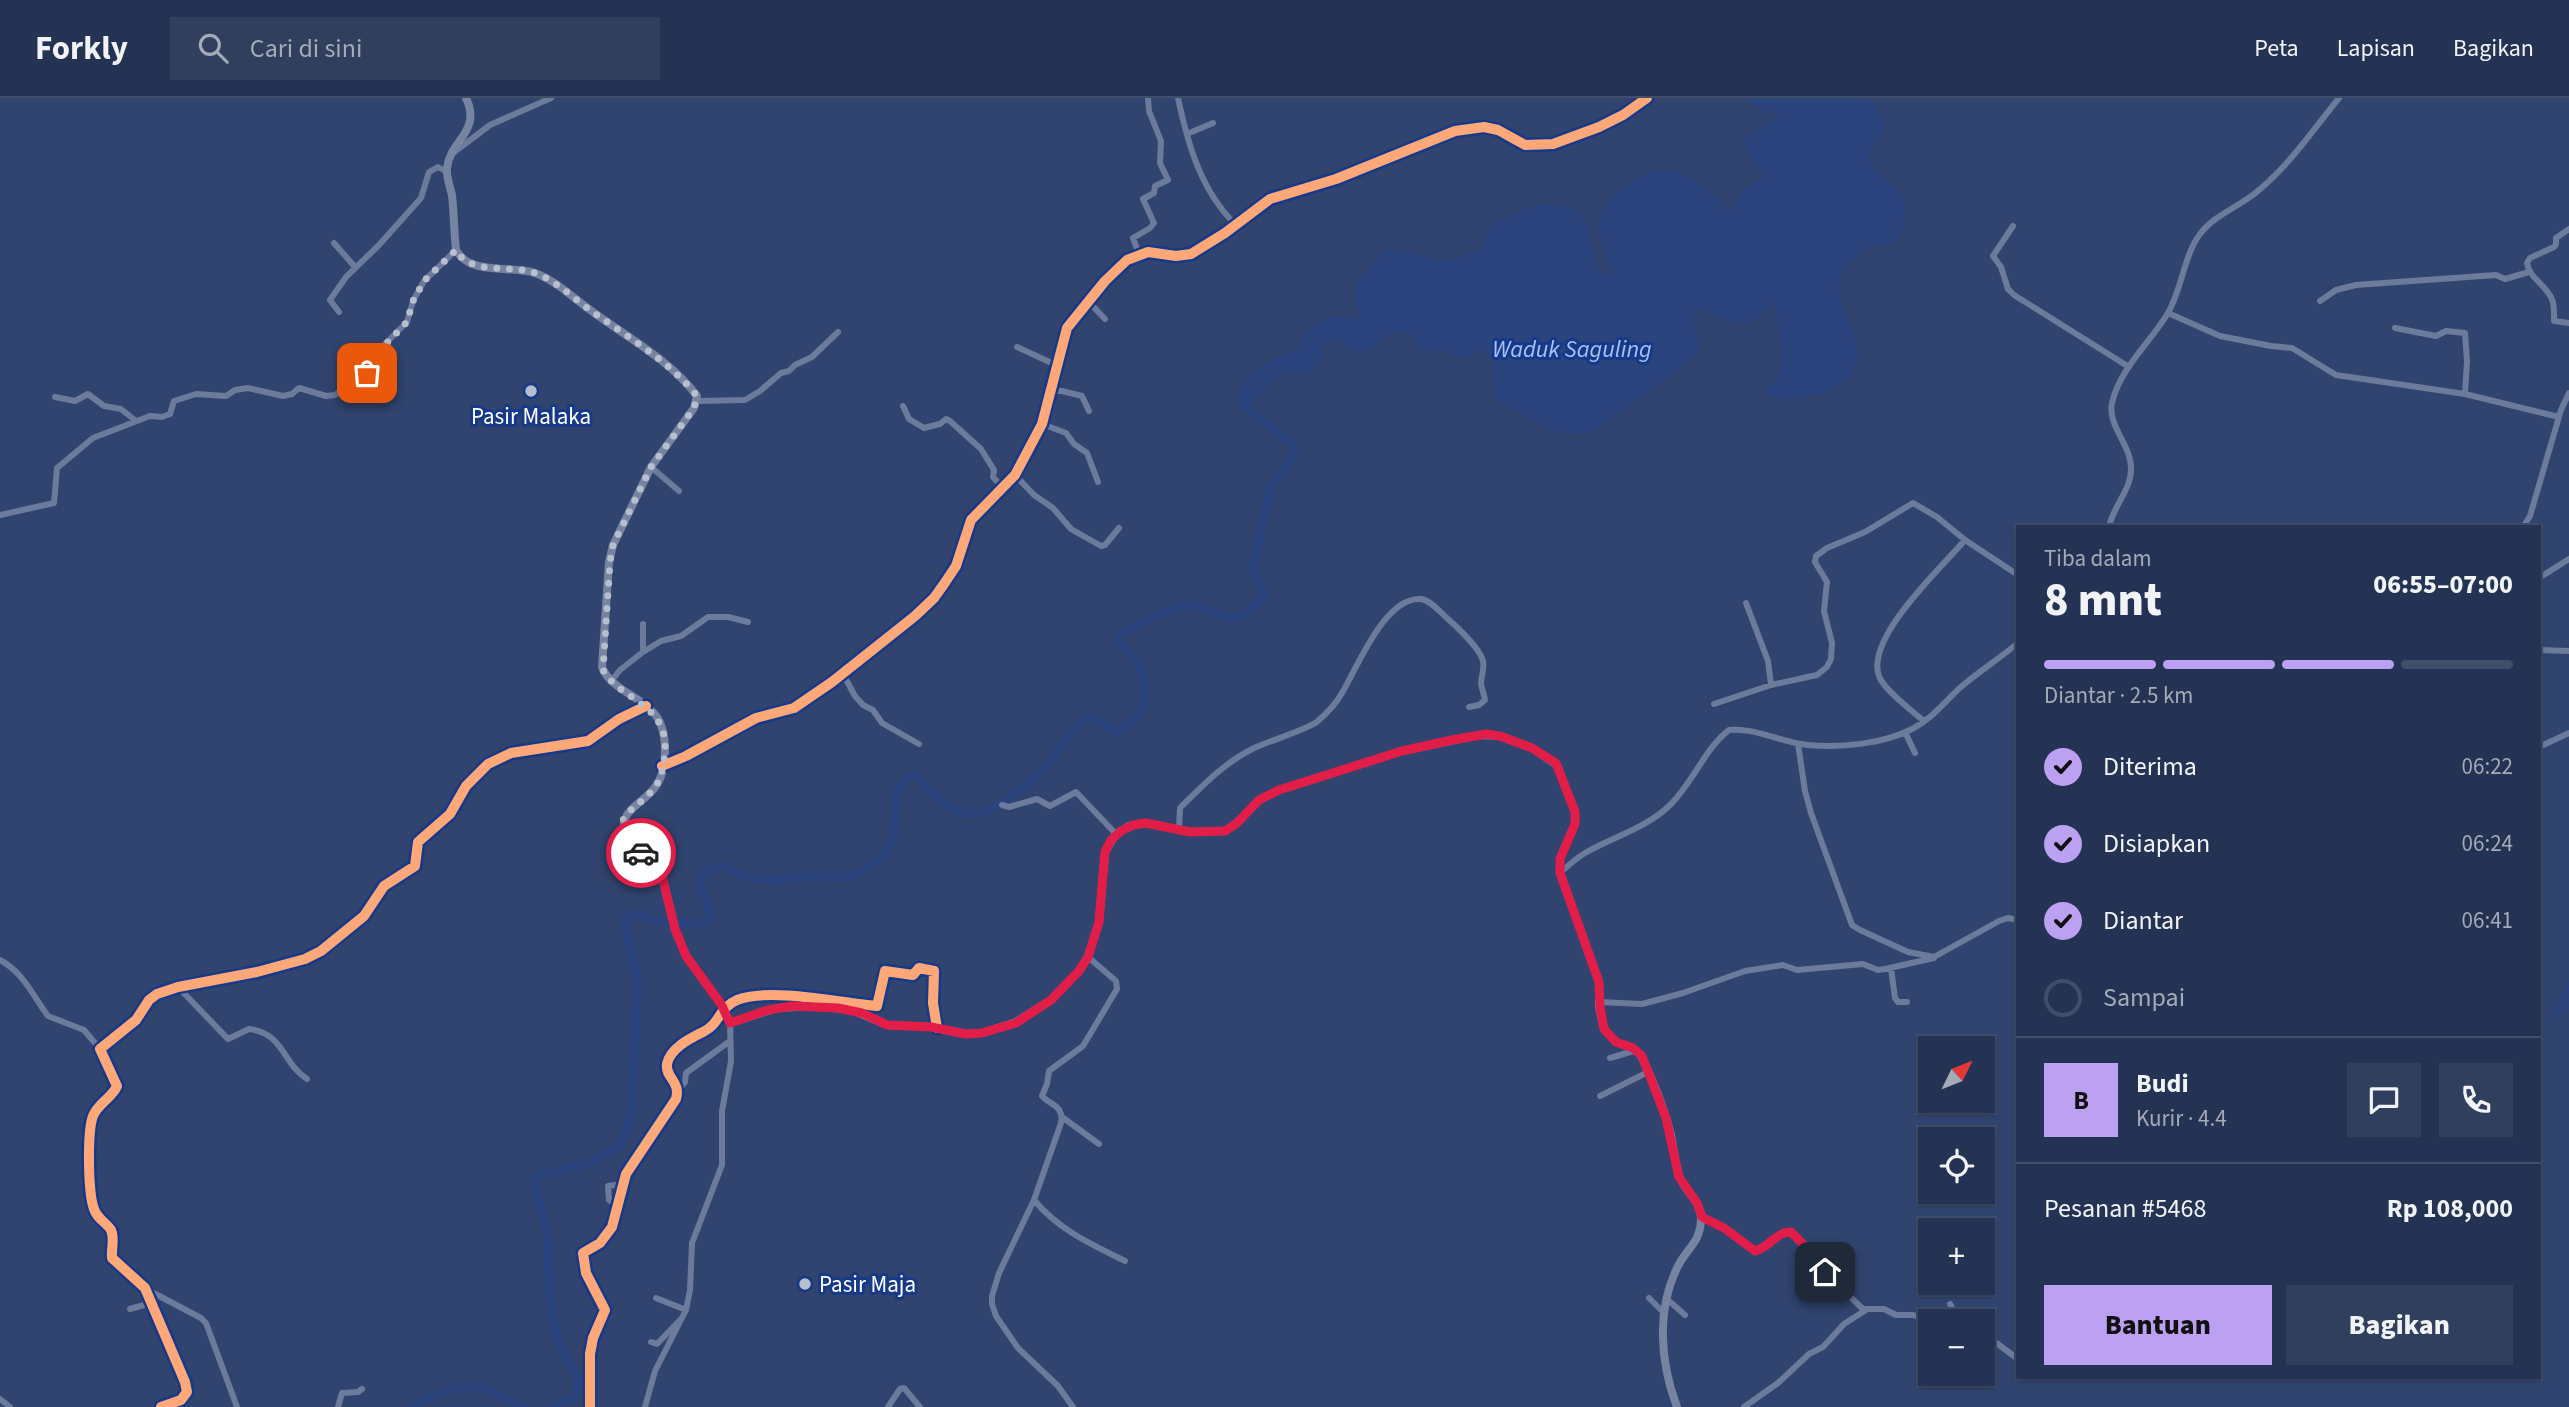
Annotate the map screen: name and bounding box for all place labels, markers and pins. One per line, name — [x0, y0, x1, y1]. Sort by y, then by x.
pin — [337, 343, 397, 403]
marker: Pasir Malaka — [523, 383, 539, 399]
place label: Pasir Malaka — [471, 400, 591, 433]
pin — [1795, 1242, 1855, 1302]
place label: Pasir Maja — [819, 1268, 916, 1301]
marker: Pasir Maja — [797, 1276, 813, 1292]

